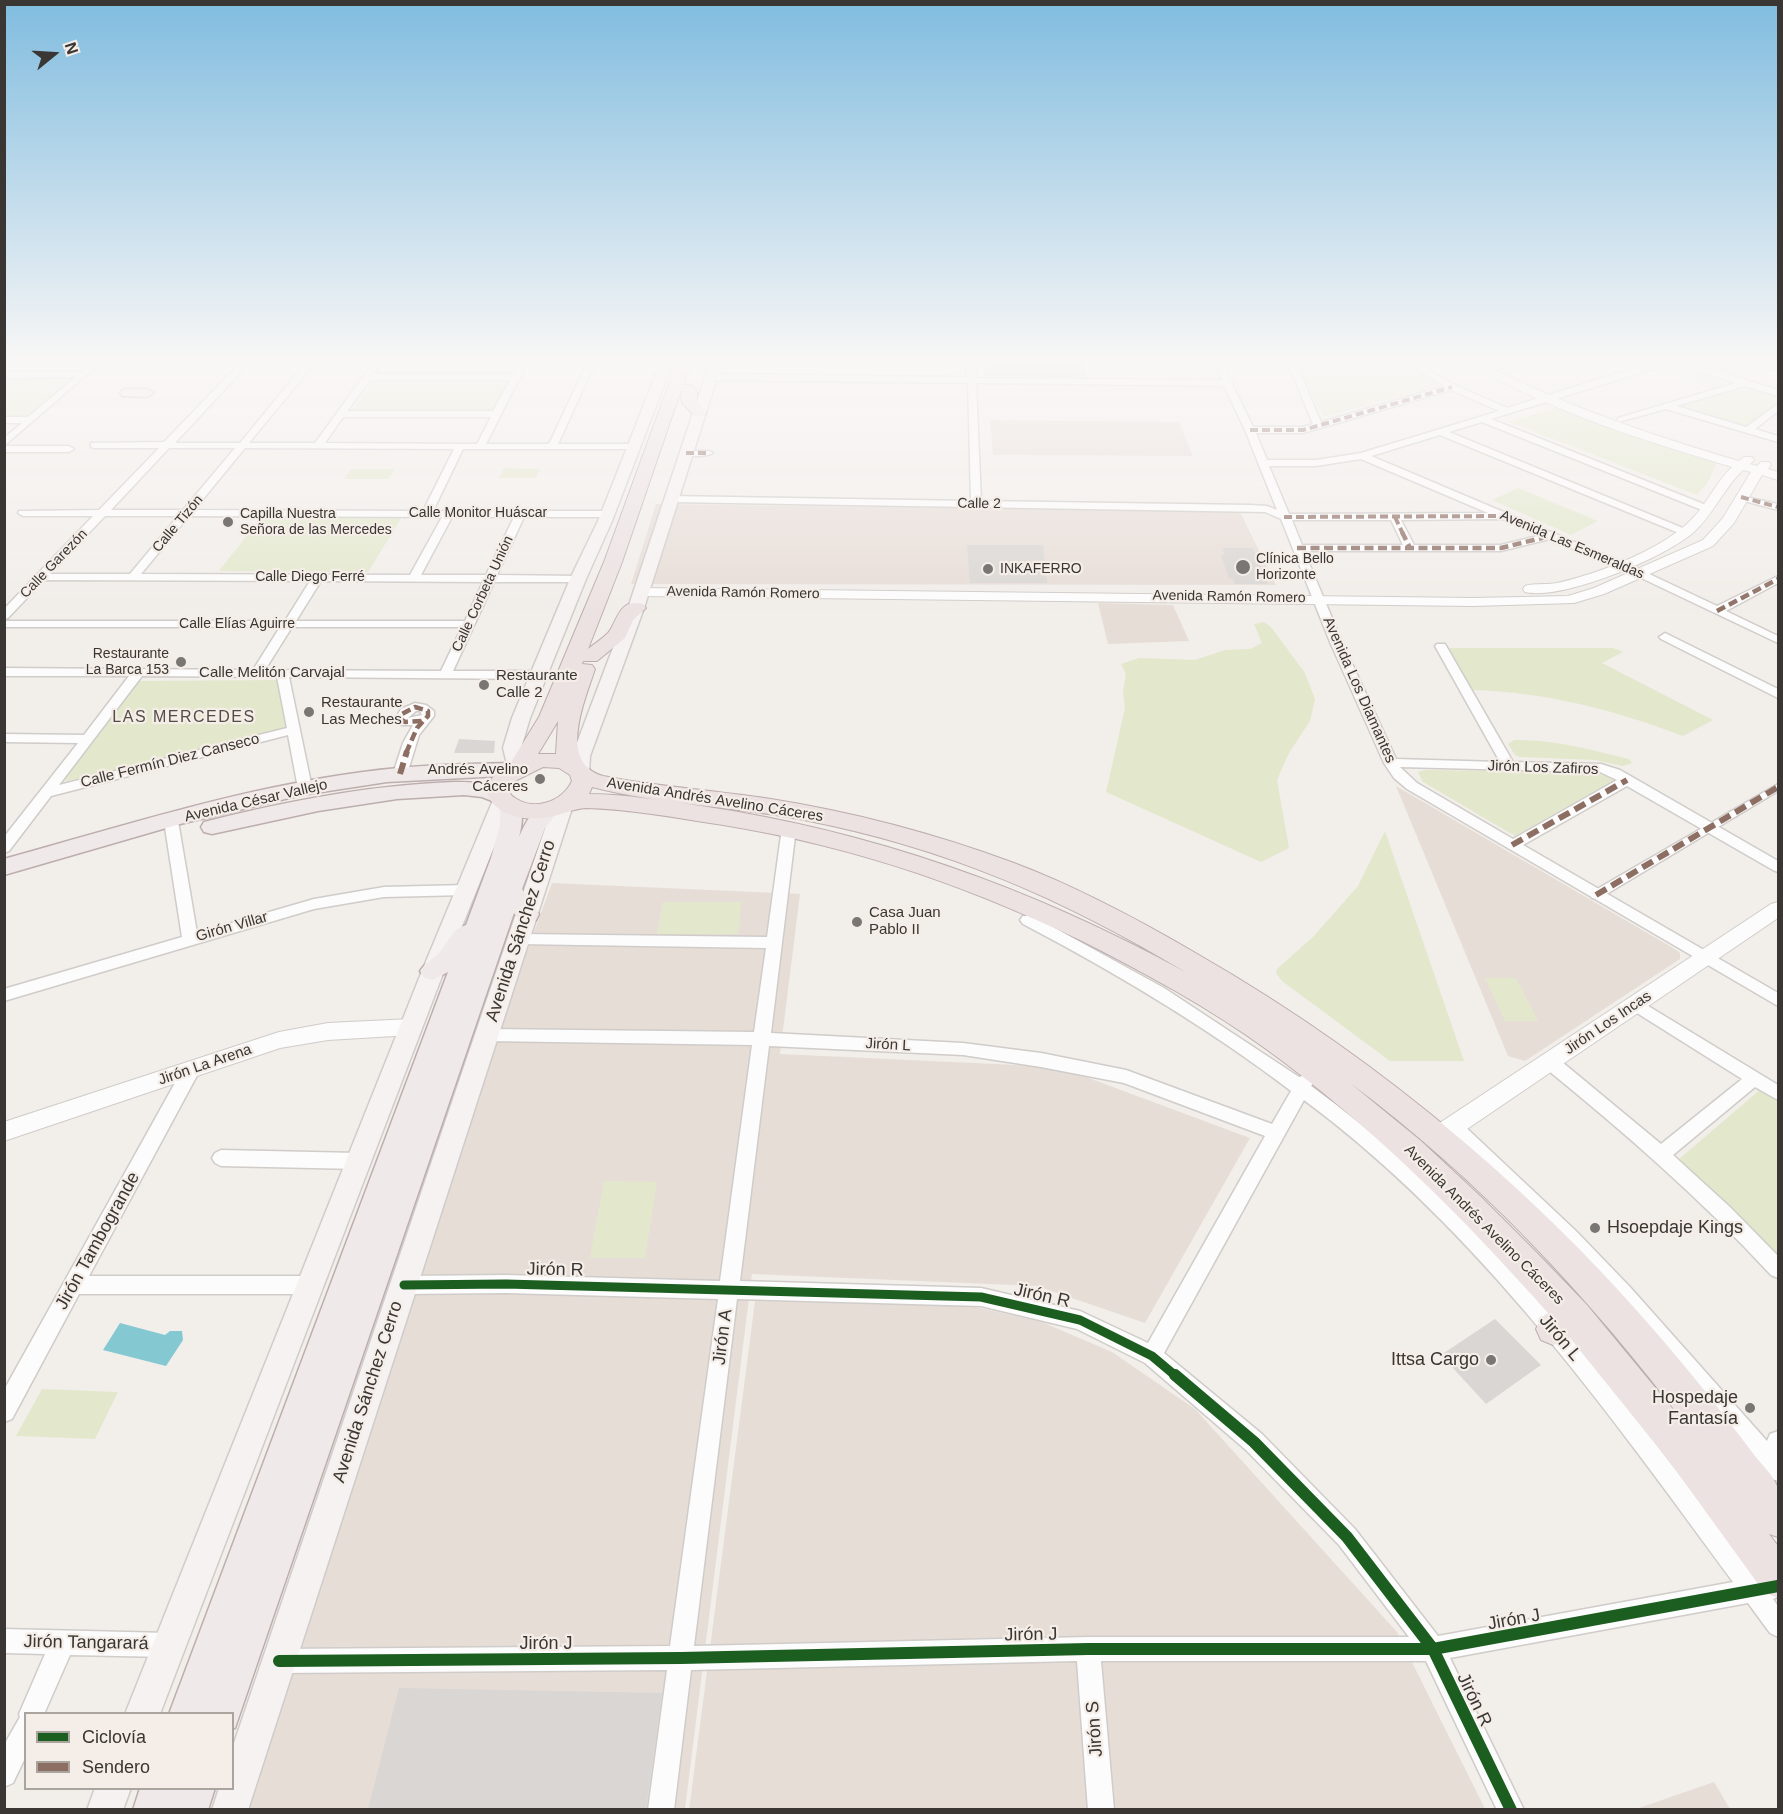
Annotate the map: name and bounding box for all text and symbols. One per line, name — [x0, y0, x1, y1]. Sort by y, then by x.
north arrow — [24, 24, 84, 84]
text: N — [62, 40, 81, 56]
street label: Calle Tizón — [149, 492, 207, 556]
street label: Calle 2 — [957, 495, 1001, 513]
street label: Calle Monitor Huáscar — [409, 505, 547, 521]
place label: Capilla Nuestra Señora de las Mercedes — [240, 506, 392, 538]
street label: Avenida Las Esmeraldas — [1498, 507, 1646, 583]
marker: Capilla Nuestra Señora de las Mercedes — [221, 515, 235, 529]
street label: Calle Garezón — [17, 526, 91, 602]
street label: Calle Corbeta Unión — [449, 533, 517, 655]
place label: Clínica Bello Horizonte — [1256, 551, 1334, 584]
marker: Clínica Bello Horizonte — [1234, 558, 1252, 576]
place label: INKAFERRO — [1000, 561, 1082, 577]
marker: INKAFERRO — [981, 562, 995, 576]
street label: Calle Diego Ferré — [255, 569, 365, 585]
street label: Avenida Ramón Romero — [666, 583, 820, 603]
street label: Avenida Ramón Romero — [1152, 587, 1306, 607]
street label: Avenida Los Diamantes — [1319, 614, 1399, 766]
street label: Calle Elías Aguirre — [179, 616, 295, 632]
place label: Restaurante La Barca 153 — [86, 646, 169, 678]
marker: Restaurante La Barca 153 — [174, 655, 188, 669]
street label: Calle Melitón Carvajal — [199, 664, 345, 682]
place label: Restaurante Calle 2 — [496, 667, 578, 702]
marker: Restaurante Calle 2 — [477, 678, 491, 692]
place label: Restaurante Las Meches — [321, 694, 403, 729]
marker: Restaurante Las Meches — [302, 705, 316, 719]
district label: LAS MERCEDES — [112, 708, 256, 728]
street label: Calle Fermín Diez Canseco — [79, 730, 261, 792]
street label: Jirón Los Zafiros — [1487, 757, 1599, 779]
place label: Andrés Avelino Cáceres — [427, 761, 528, 796]
marker: Andrés Avelino Cáceres — [533, 772, 547, 786]
street label: Avenida Andrés Avelino Cáceres — [606, 774, 824, 826]
street label: Avenida César Vallejo — [183, 776, 329, 826]
street label: Avenida Sánchez Cerro — [481, 837, 561, 1025]
place label: Casa Juan Pablo II — [869, 904, 941, 939]
street label: Girón Villar — [194, 908, 270, 946]
marker: Casa Juan Pablo II — [850, 915, 864, 929]
street label: Jirón Los Incas — [1561, 987, 1655, 1059]
street label: Jirón L — [865, 1035, 911, 1055]
street label: Jirón La Arena — [156, 1041, 254, 1089]
street label: Avenida Andrés Avelino Cáceres — [1400, 1141, 1568, 1309]
street label: Jirón Tambogrande — [51, 1168, 145, 1314]
place label: Hsoepdaje Kings — [1607, 1217, 1743, 1239]
marker: Hsoepdaje Kings — [1588, 1221, 1602, 1235]
street label: Jirón R — [526, 1259, 584, 1281]
street label: Jirón R — [1012, 1279, 1072, 1313]
street label: Avenida Sánchez Cerro — [328, 1298, 408, 1486]
street label: Jirón A — [709, 1308, 737, 1366]
street label: Jirón L — [1534, 1310, 1586, 1366]
place label: Ittsa Cargo — [1391, 1349, 1479, 1371]
marker: Ittsa Cargo — [1484, 1353, 1498, 1367]
place label: Hospedaje Fantasía — [1652, 1387, 1738, 1430]
marker: Hospedaje Fantasía — [1743, 1401, 1757, 1415]
street label: Jirón J — [1486, 1605, 1542, 1635]
street label: Jirón J — [1004, 1624, 1058, 1646]
street label: Jirón Tangarará — [23, 1631, 149, 1655]
street label: Jirón J — [519, 1633, 573, 1655]
street label: Jirón R — [1452, 1670, 1496, 1730]
street label: Jirón S — [1082, 1700, 1108, 1758]
legend — [24, 1712, 234, 1790]
text: Ciclovía — [82, 1727, 146, 1747]
text: Sendero — [82, 1757, 150, 1777]

